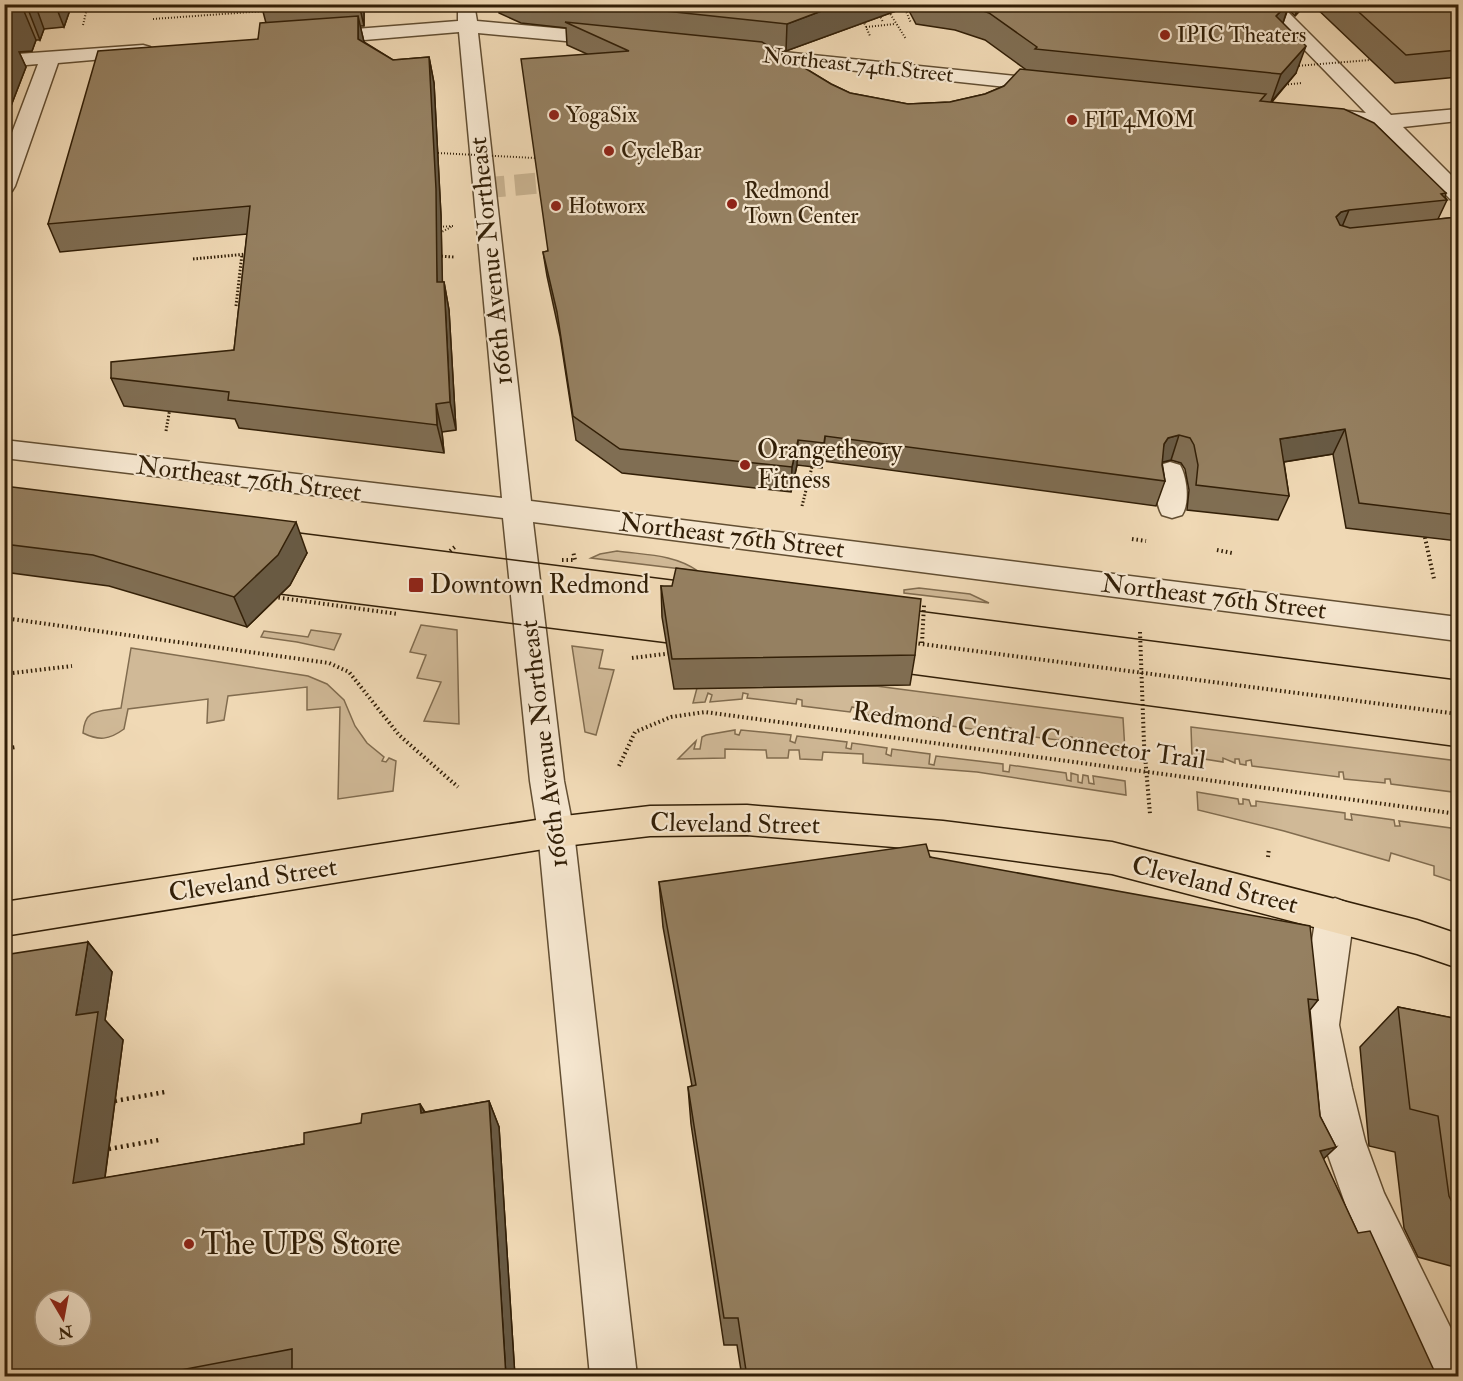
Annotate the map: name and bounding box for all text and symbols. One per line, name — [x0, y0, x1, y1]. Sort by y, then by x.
place label: IPIC Theaters — [1177, 21, 1306, 49]
marker: IPIC Theaters — [1158, 28, 1172, 42]
street label: Northeast 74th Street — [761, 41, 955, 89]
place label: YogaSix — [566, 101, 637, 129]
place label: FIT4MOM — [1084, 106, 1195, 134]
marker: YogaSix — [547, 108, 561, 122]
marker: FIT4MOM — [1065, 113, 1079, 127]
street label: 166th Avenue Northeast — [462, 135, 520, 387]
place label: CycleBar — [621, 137, 702, 165]
marker: CycleBar — [602, 144, 616, 158]
place label: Redmond Town Center — [744, 177, 859, 230]
place label: Hotworx — [568, 192, 646, 220]
marker: Redmond Town Center — [725, 197, 739, 211]
marker: Hotworx — [549, 199, 563, 213]
place label: Orangetheory Fitness — [757, 434, 903, 496]
street label: Northeast 76th Street — [135, 449, 363, 509]
marker: Orangetheory Fitness — [738, 458, 752, 472]
street label: Northeast 76th Street — [618, 506, 846, 566]
street label: Northeast 76th Street — [1100, 567, 1328, 627]
place label: Downtown Redmond — [430, 569, 649, 601]
marker: Downtown Redmond — [407, 576, 425, 594]
street label: 166th Avenue Northeast — [513, 618, 575, 870]
street label: Redmond Central Connector Trail — [850, 695, 1208, 777]
street label: Cleveland Street — [650, 807, 820, 841]
street label: Cleveland Street — [1129, 849, 1301, 921]
street label: Cleveland Street — [167, 851, 339, 909]
place label: The UPS Store — [201, 1224, 400, 1264]
marker: The UPS Store — [182, 1237, 196, 1251]
north arrow — [33, 1288, 93, 1348]
text: N — [56, 1321, 75, 1343]

